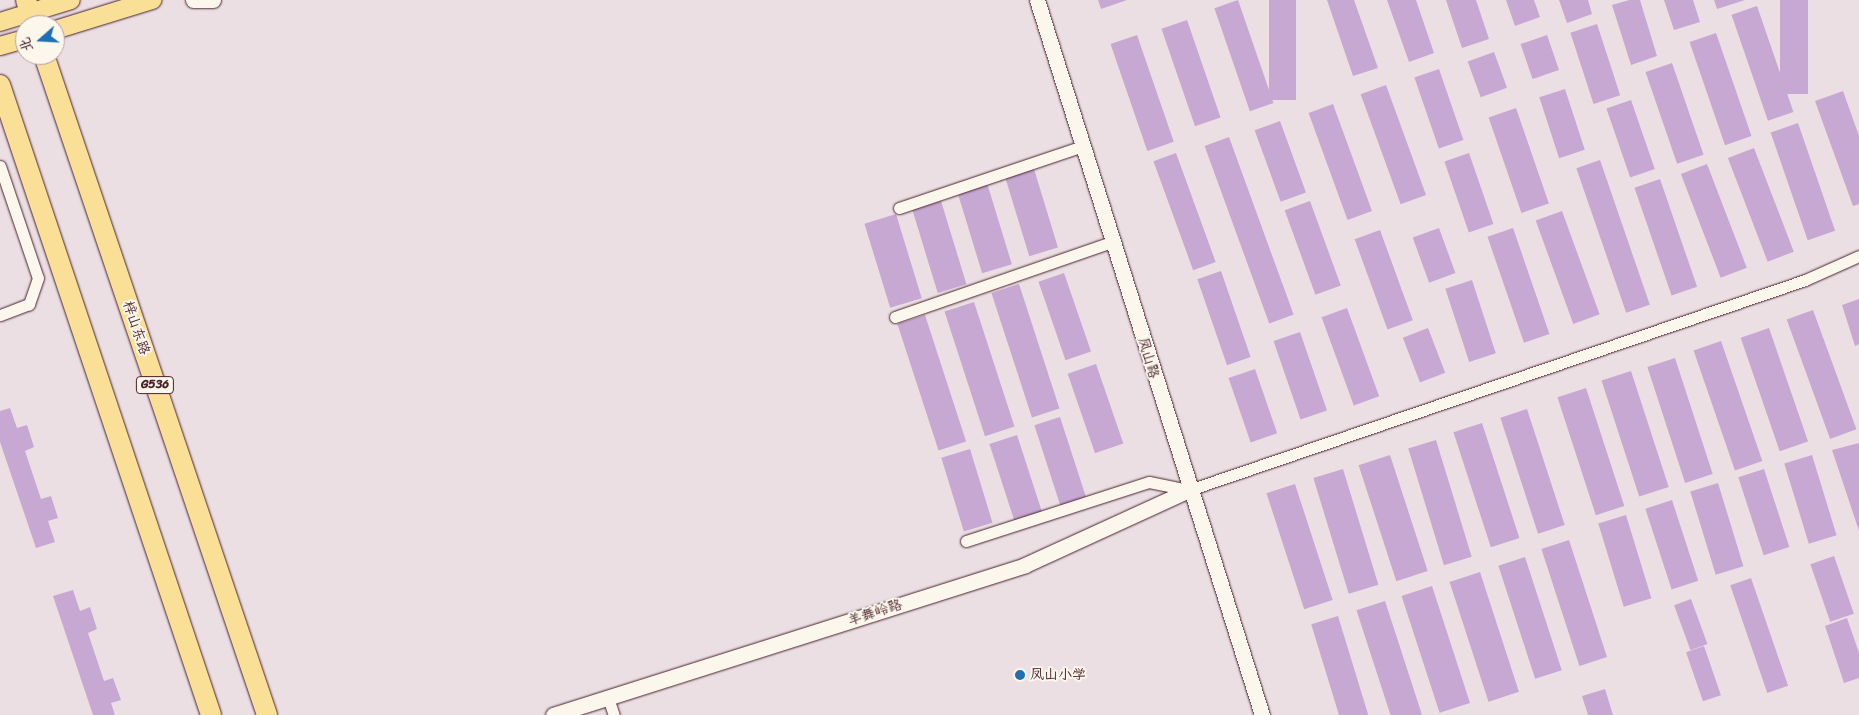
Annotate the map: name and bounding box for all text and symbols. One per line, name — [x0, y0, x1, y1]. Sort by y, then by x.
north arrow — [15, 15, 65, 65]
text: 北 — [12, 34, 40, 55]
street label: 梓山东路 — [119, 299, 153, 357]
street label: 凤山路 — [1134, 335, 1162, 381]
road number: G536 — [135, 376, 175, 394]
street label: 羊舞岭路 — [846, 596, 904, 630]
place label: 凤山小学 — [1030, 667, 1086, 683]
marker: 凤山小学 — [1014, 669, 1026, 681]

